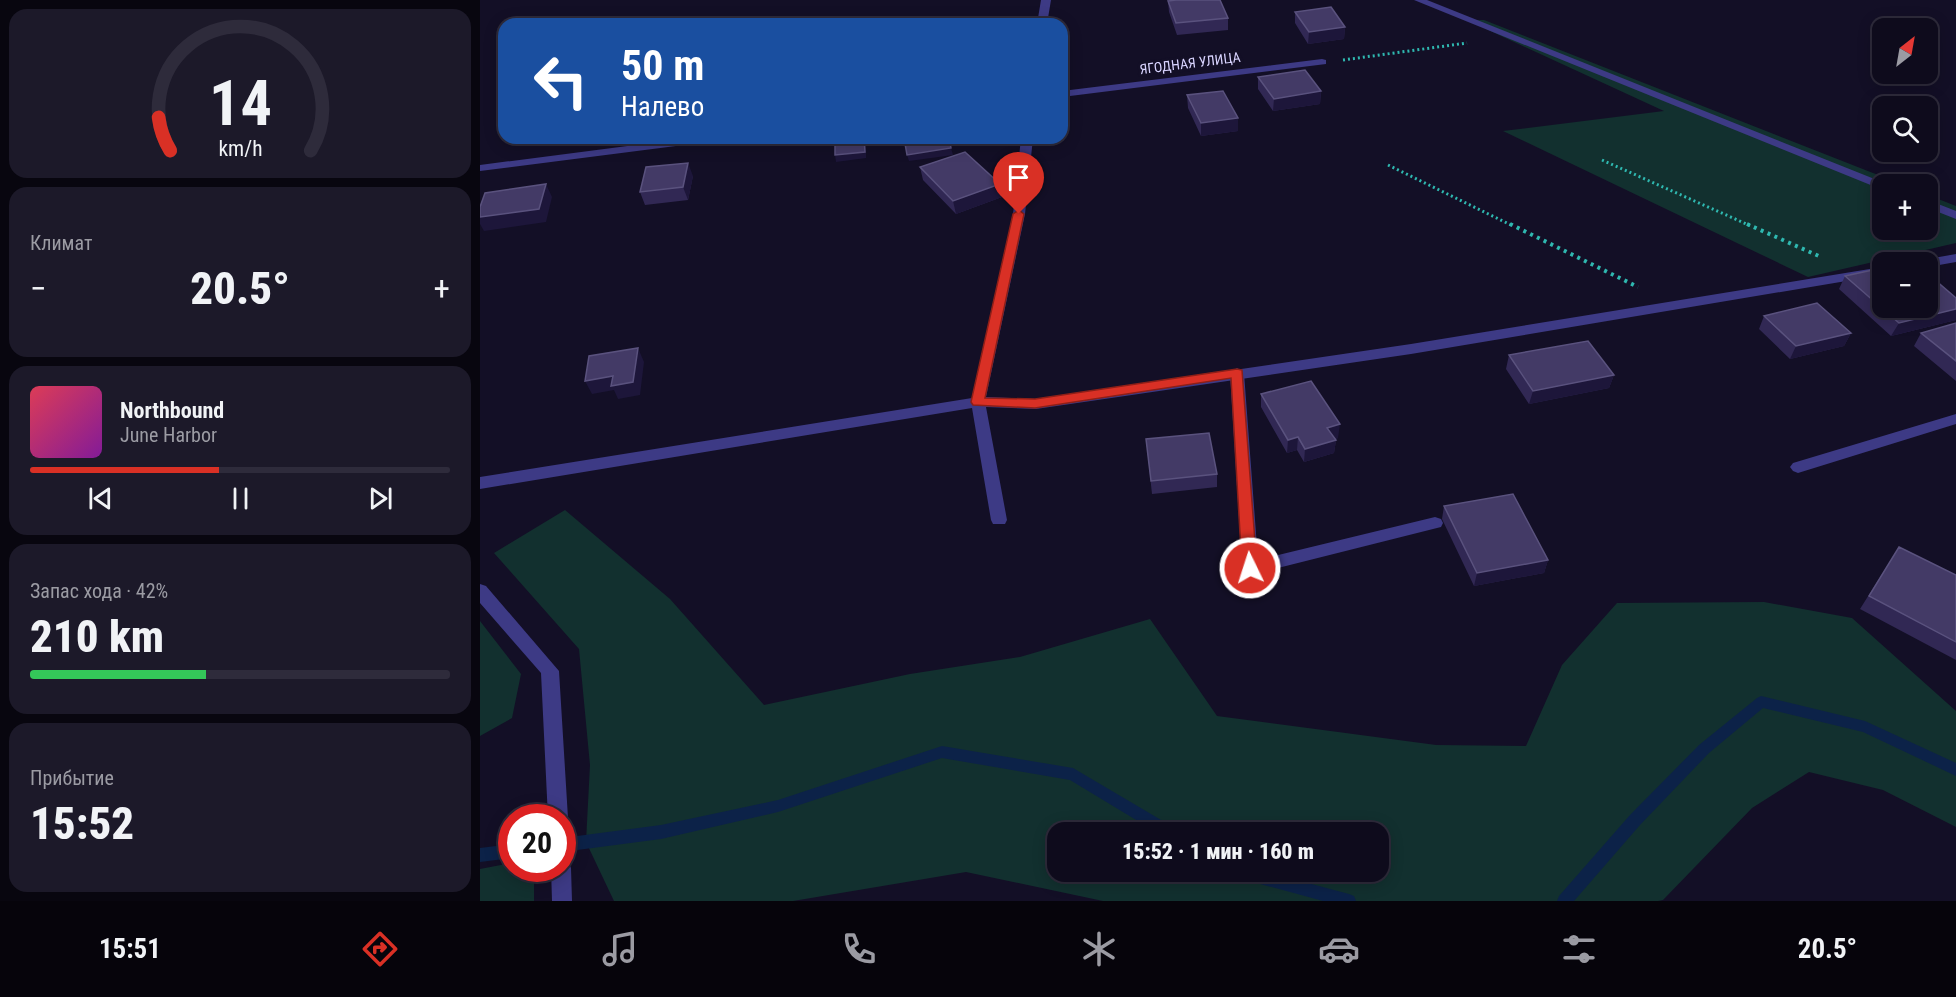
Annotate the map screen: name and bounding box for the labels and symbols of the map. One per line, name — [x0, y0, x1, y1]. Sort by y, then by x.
north arrow — [1872, 18, 1938, 84]
street label: ЯГОДНАЯ УЛИЦА — [1139, 49, 1241, 77]
pin — [993, 152, 1044, 214]
position arrow — [1218, 536, 1282, 600]
speed limit sign: 20 — [498, 804, 576, 882]

